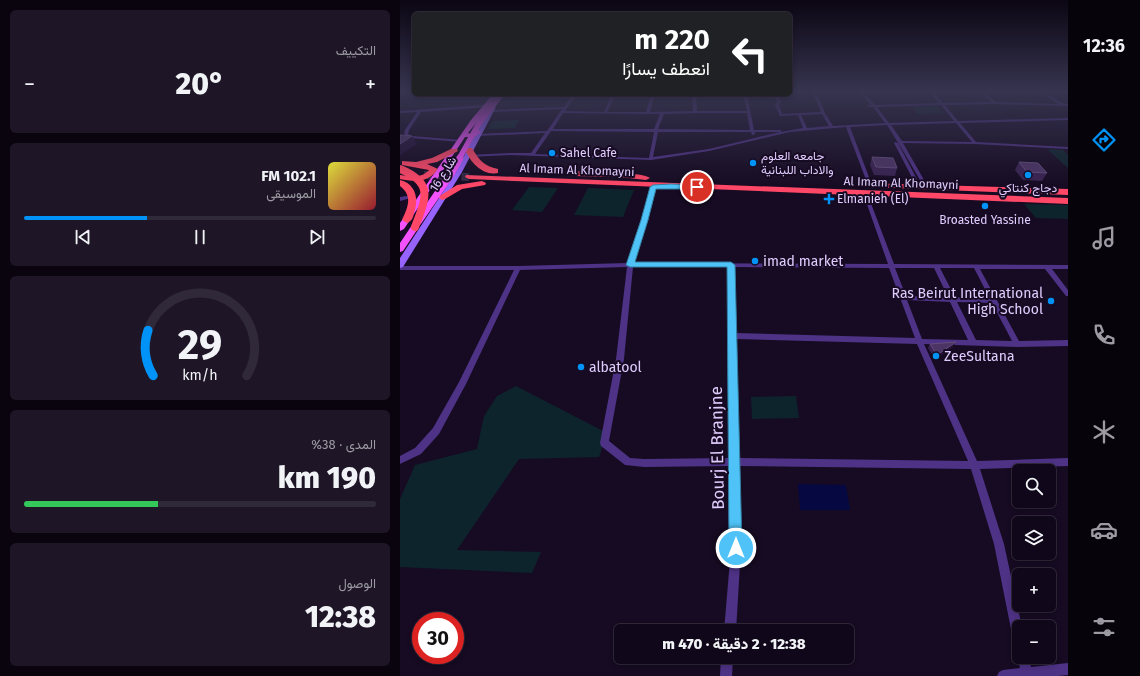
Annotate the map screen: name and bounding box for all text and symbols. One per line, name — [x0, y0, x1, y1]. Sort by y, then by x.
text: 220 m — [634, 23, 710, 56]
icon: left — [724, 28, 776, 80]
text: 12:36 — [1083, 35, 1125, 57]
text: التكييف — [336, 43, 376, 58]
text: انعطف يسارًا — [622, 58, 710, 80]
text: 20° — [175, 66, 225, 102]
text: − — [24, 71, 35, 98]
text: + — [365, 71, 376, 98]
icon: directions — [1090, 126, 1118, 154]
place label: Sahel Cafe — [560, 146, 617, 160]
marker: Sahel Cafe — [547, 148, 557, 158]
place label: جامعه العلوم والاداب اللبنانية — [761, 149, 834, 178]
street label: شارع 16 — [427, 154, 461, 195]
marker: جامعه العلوم والاداب اللبنانية — [748, 158, 758, 168]
street label: Al Imam Al Khomayni — [519, 161, 635, 179]
text: 102.1 FM — [261, 167, 316, 185]
pin — [680, 170, 714, 204]
marker: دجاج كنتاكي — [1023, 170, 1033, 180]
street label: Al Imam Al Khomayni — [843, 174, 959, 192]
icon: arrive — [686, 176, 708, 198]
place label: دجاج كنتاكي — [999, 181, 1057, 198]
text: الموسيقى — [266, 186, 316, 201]
place label: Elmanieh (El) — [837, 192, 909, 206]
marker: Elmanieh (El) — [824, 194, 834, 204]
marker: Broasted Yassine — [980, 201, 990, 211]
place label: Broasted Yassine — [939, 213, 1031, 227]
icon: music — [1090, 224, 1118, 252]
icon: previous — [72, 226, 94, 248]
icon: pause — [189, 226, 211, 248]
icon: next — [306, 226, 328, 248]
place label: imad market — [763, 253, 844, 270]
marker: imad market — [750, 256, 760, 266]
place label: Ras Beirut International High School — [892, 285, 1043, 318]
marker: Ras Beirut International High School — [1046, 296, 1056, 306]
text: 29 — [178, 320, 222, 370]
icon: phone — [1090, 321, 1118, 349]
place label: ZeeSultana — [944, 348, 1015, 365]
marker: ZeeSultana — [931, 351, 941, 361]
place label: albatool — [589, 359, 642, 376]
marker: albatool — [576, 362, 586, 372]
text: km/h — [182, 367, 218, 384]
street label: Bourj El Branjne — [706, 386, 729, 510]
icon: climate — [1090, 418, 1118, 446]
text: المدى · 38% — [311, 437, 376, 452]
text: 190 km — [278, 460, 376, 496]
map controls — [1012, 464, 1056, 664]
button: search — [1012, 464, 1056, 508]
button: layers — [1012, 516, 1056, 560]
icon: car — [1090, 516, 1118, 544]
position arrow — [715, 527, 757, 569]
button: + — [1012, 568, 1056, 612]
text: الوصول — [338, 576, 376, 591]
text: 12:38 — [305, 599, 376, 635]
speed limit sign: 30 — [412, 612, 464, 664]
icon: filters — [1090, 613, 1118, 641]
button: − — [1012, 620, 1056, 664]
text: 12:38 · 2 دقيقة · 470 m — [662, 635, 806, 653]

